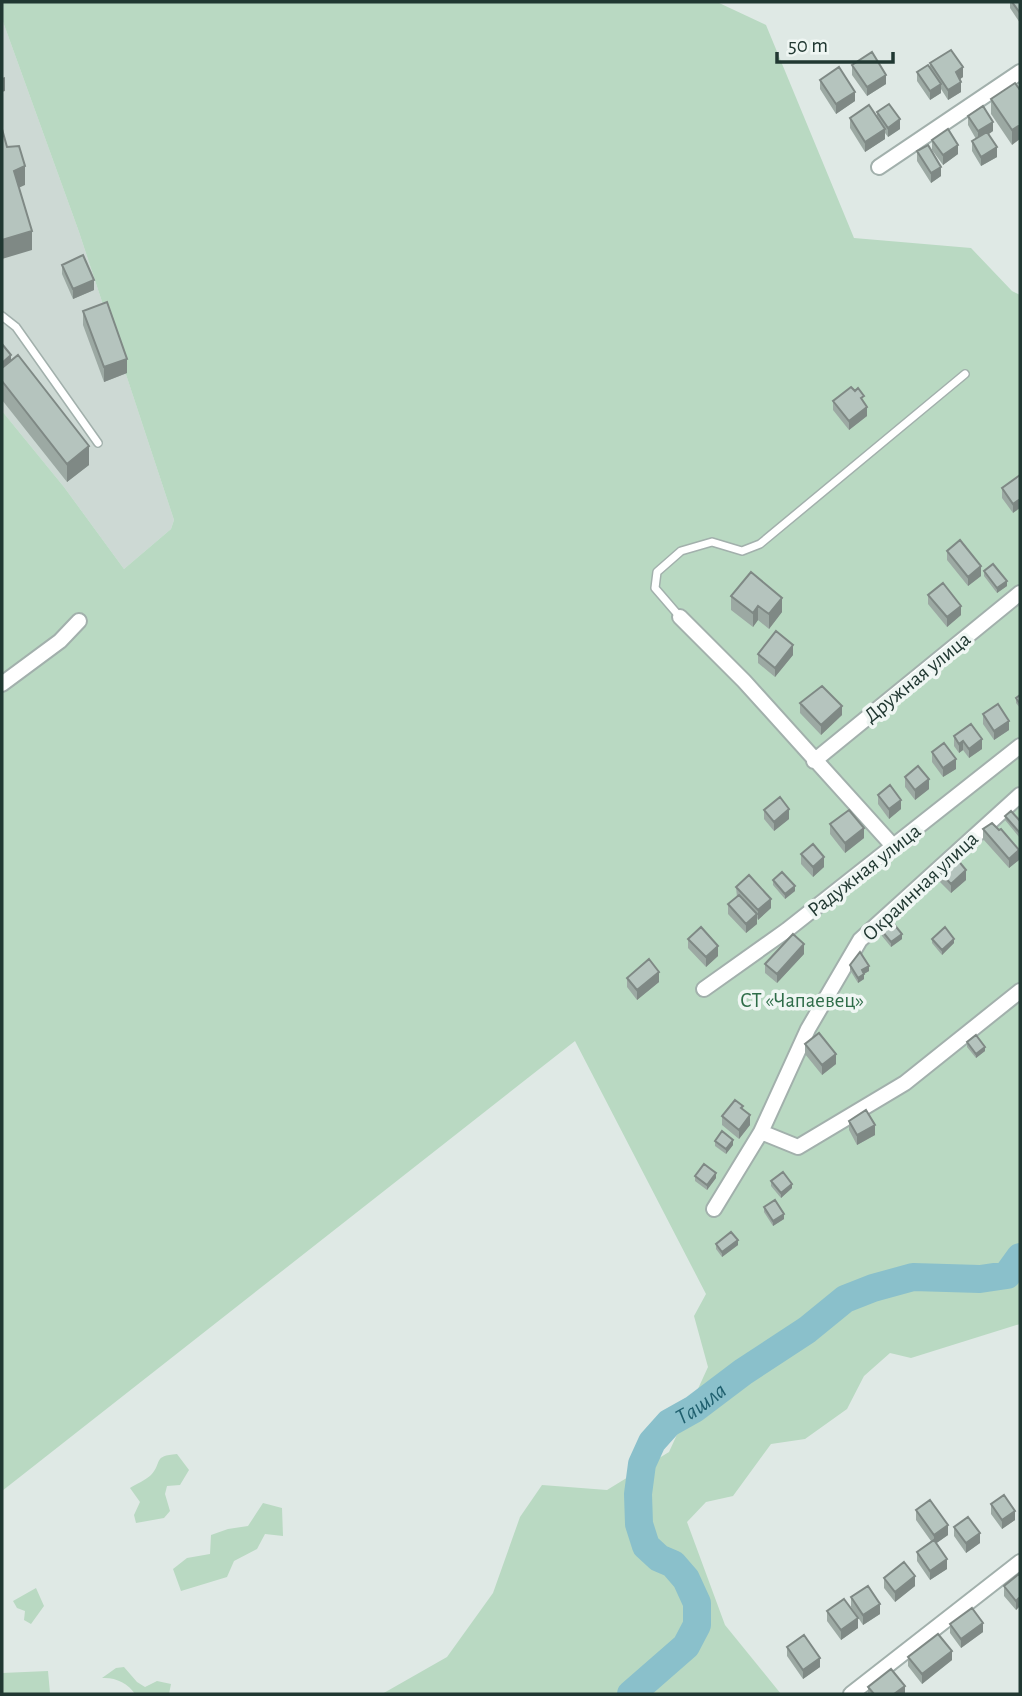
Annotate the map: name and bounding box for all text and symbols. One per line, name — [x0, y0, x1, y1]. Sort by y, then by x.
scale bar — [777, 21, 892, 65]
text: 50 m — [788, 35, 828, 56]
street label: Дружная улица — [860, 628, 975, 727]
street label: Радужная улица — [804, 820, 925, 921]
street label: Окраинная улица — [858, 827, 983, 945]
park label: СТ «Чапаевец» — [740, 990, 864, 1011]
water label: Ташла — [672, 1379, 731, 1430]

